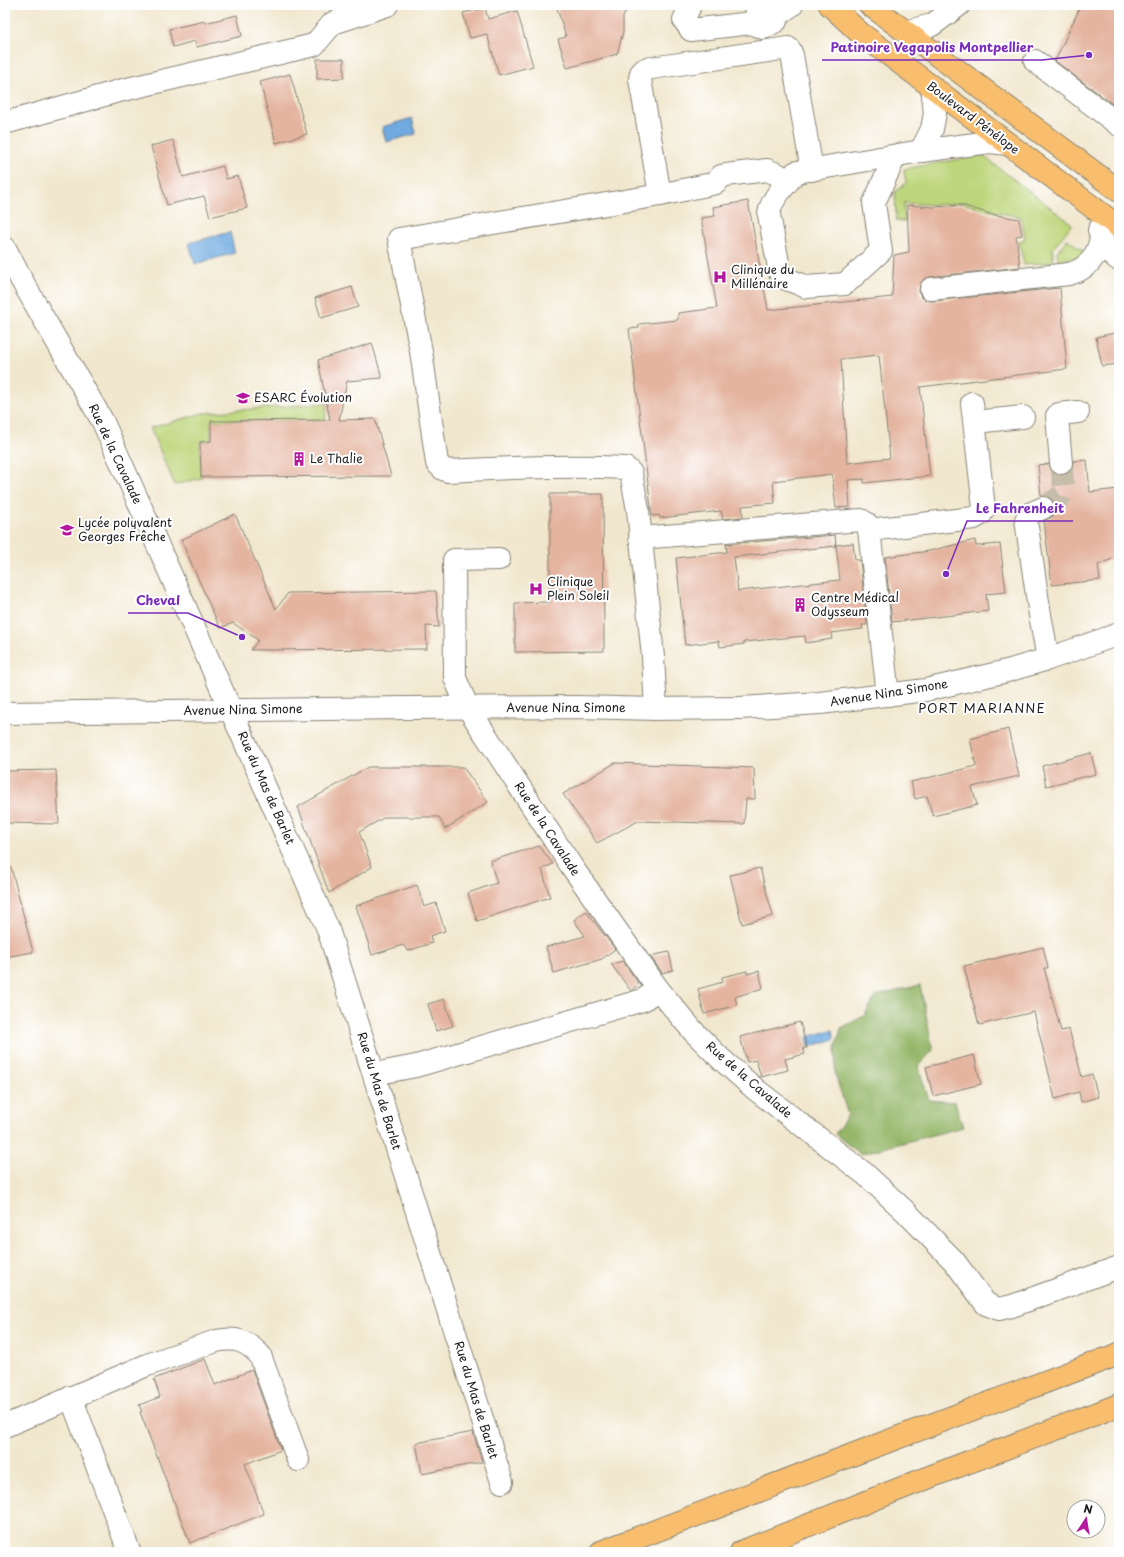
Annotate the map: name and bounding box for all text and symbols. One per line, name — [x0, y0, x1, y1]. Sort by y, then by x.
callout: Patinoire Vegapolis Montpellier — [822, 35, 1042, 60]
text: Patinoire Vegapolis Montpellier — [831, 37, 1034, 56]
street label: Boulevard Pénélope — [924, 76, 1024, 158]
place label: Clinique du Millénaire — [731, 260, 795, 292]
hospital icon: Clinique du Millénaire — [712, 269, 728, 285]
place label: ESARC Évolution — [254, 388, 352, 406]
school or university icon: ESARC Évolution — [235, 390, 251, 406]
street label: Rue de la Cavalade — [85, 400, 147, 507]
place label: Le Thalie — [310, 449, 363, 467]
building icon: Le Thalie — [291, 451, 307, 467]
callout: Le Fahrenheit — [967, 496, 1073, 521]
text: Le Fahrenheit — [976, 498, 1064, 517]
place label: Lycée polyvalent Georges Frêche — [78, 513, 172, 545]
school or university icon: Lycée polyvalent Georges Frêche — [59, 522, 75, 538]
place label: Clinique Plein Soleil — [547, 572, 609, 604]
hospital icon: Clinique Plein Soleil — [528, 581, 544, 597]
callout: Cheval — [128, 588, 188, 613]
place label: Centre Médical Odysseum — [811, 588, 899, 620]
text: Cheval — [136, 590, 180, 609]
building icon: Centre Médical Odysseum — [792, 597, 808, 613]
street label: Avenue Nina Simone — [829, 674, 949, 710]
street label: Avenue Nina Simone — [506, 698, 626, 716]
district label: PORT MARIANNE — [918, 698, 1046, 717]
street label: Avenue Nina Simone — [183, 699, 303, 719]
street label: Rue du Mas de Barlet — [234, 728, 300, 847]
street label: Rue de la Cavalade — [511, 778, 585, 879]
street label: Rue du Mas de Barlet — [353, 1030, 406, 1152]
street label: Rue de la Cavalade — [703, 1037, 797, 1122]
street label: Rue du Mas de Barlet — [450, 1339, 503, 1461]
north arrow — [1066, 1499, 1106, 1539]
text: N — [1082, 1500, 1094, 1518]

